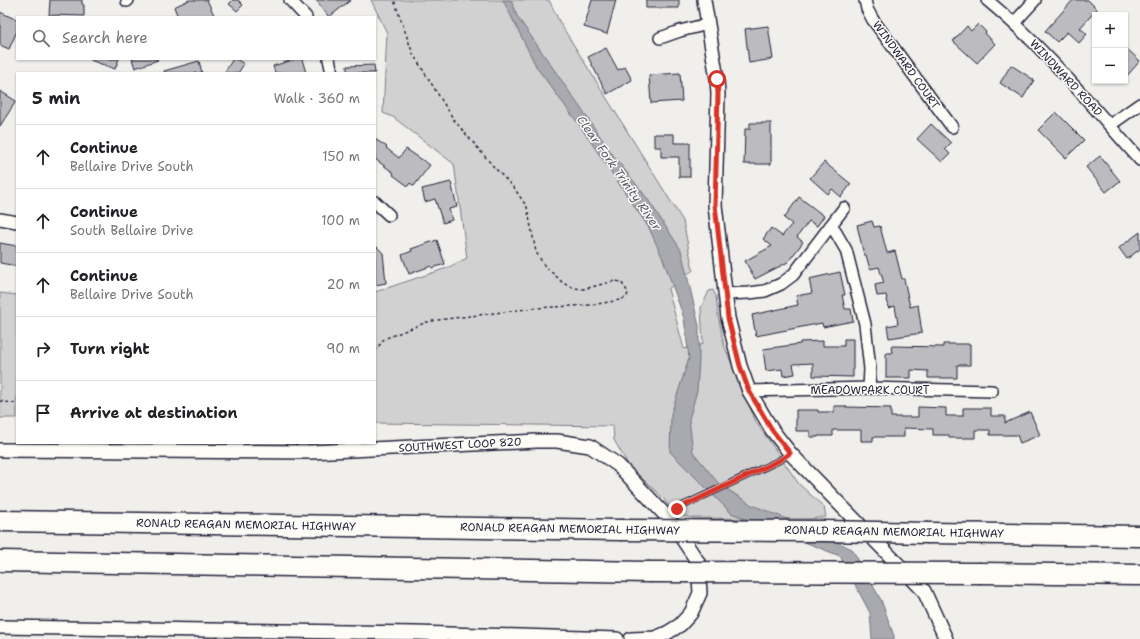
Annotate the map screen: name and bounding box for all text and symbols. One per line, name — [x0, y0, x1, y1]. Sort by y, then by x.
map controls — [1092, 12, 1128, 84]
button: + — [1092, 12, 1128, 48]
search box — [16, 16, 376, 60]
street label: WINDWARD COURT — [869, 18, 943, 112]
icon: search — [30, 27, 52, 49]
text: Search here — [62, 28, 148, 48]
street label: WINDWARD ROAD — [1026, 36, 1106, 120]
button: − — [1092, 48, 1128, 84]
route start — [708, 70, 726, 88]
text: 5 min — [32, 87, 80, 109]
text: Walk · 360 m — [274, 90, 360, 107]
water label: Clear Fork Trinity River — [573, 112, 665, 234]
text: Continue — [70, 138, 138, 158]
icon: ahead — [32, 146, 54, 168]
text: 150 m — [322, 148, 360, 165]
text: Bellaire Drive South — [70, 158, 194, 175]
text: Continue — [70, 202, 138, 222]
icon: ahead — [32, 210, 54, 232]
text: 100 m — [321, 212, 360, 229]
text: South Bellaire Drive — [70, 222, 194, 239]
text: Continue — [70, 266, 138, 286]
icon: ahead — [32, 274, 54, 296]
text: 20 m — [327, 276, 360, 293]
text: Bellaire Drive South — [70, 286, 194, 303]
icon: right — [32, 338, 54, 360]
text: Turn right — [70, 339, 150, 359]
text: 90 m — [326, 340, 360, 357]
street label: MEADOWPARK COURT — [810, 383, 930, 398]
icon: arrive — [32, 402, 54, 424]
text: Arrive at destination — [70, 403, 238, 423]
street label: SOUTHWEST LOOP 820 — [398, 434, 522, 456]
route end — [668, 500, 686, 518]
street label: RONALD REAGAN MEMORIAL HIGHWAY — [136, 516, 356, 534]
street label: RONALD REAGAN MEMORIAL HIGHWAY — [460, 520, 680, 538]
street label: RONALD REAGAN MEMORIAL HIGHWAY — [784, 523, 1004, 541]

